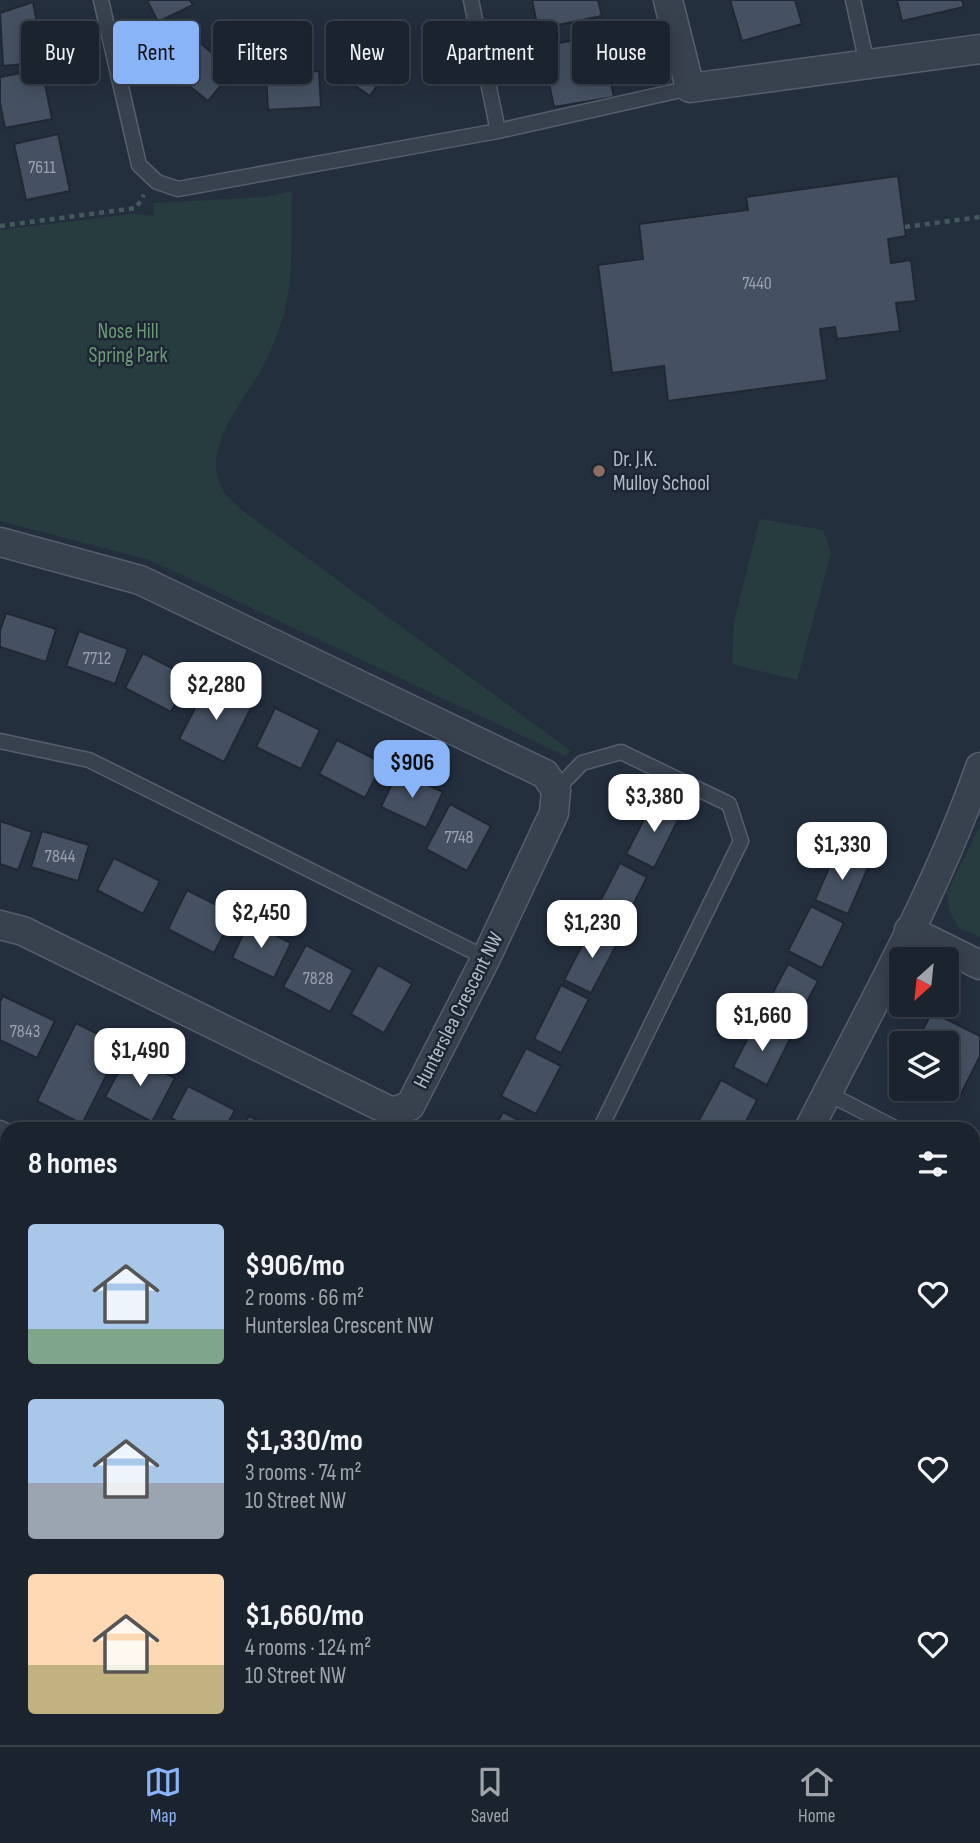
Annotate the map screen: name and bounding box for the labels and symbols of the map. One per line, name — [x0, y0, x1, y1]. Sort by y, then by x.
house number: 7611 — [28, 157, 57, 178]
house number: 7440 — [742, 273, 772, 294]
park label: Nose Hill Spring Park — [88, 319, 168, 368]
place label: Dr. J.K. Mulloy School — [613, 447, 710, 496]
marker: Dr. J.K. Mulloy School — [591, 463, 607, 479]
house number: 7712 — [83, 648, 111, 669]
pin: $2,280 — [159, 662, 273, 722]
pin: $906 — [371, 740, 453, 800]
pin: $3,380 — [597, 774, 711, 834]
pin: $1,330 — [785, 822, 899, 882]
house number: 7748 — [445, 827, 474, 848]
house number: 7844 — [45, 846, 76, 867]
pin: $2,450 — [204, 890, 318, 950]
pin: $1,230 — [535, 900, 649, 960]
street label: Hunterslea Crescent NW — [408, 928, 509, 1093]
north arrow — [889, 947, 959, 1017]
house number: 7828 — [303, 968, 333, 989]
pin: $1,660 — [705, 993, 819, 1053]
house number: 7843 — [10, 1021, 40, 1042]
pin: $1,490 — [83, 1028, 197, 1088]

